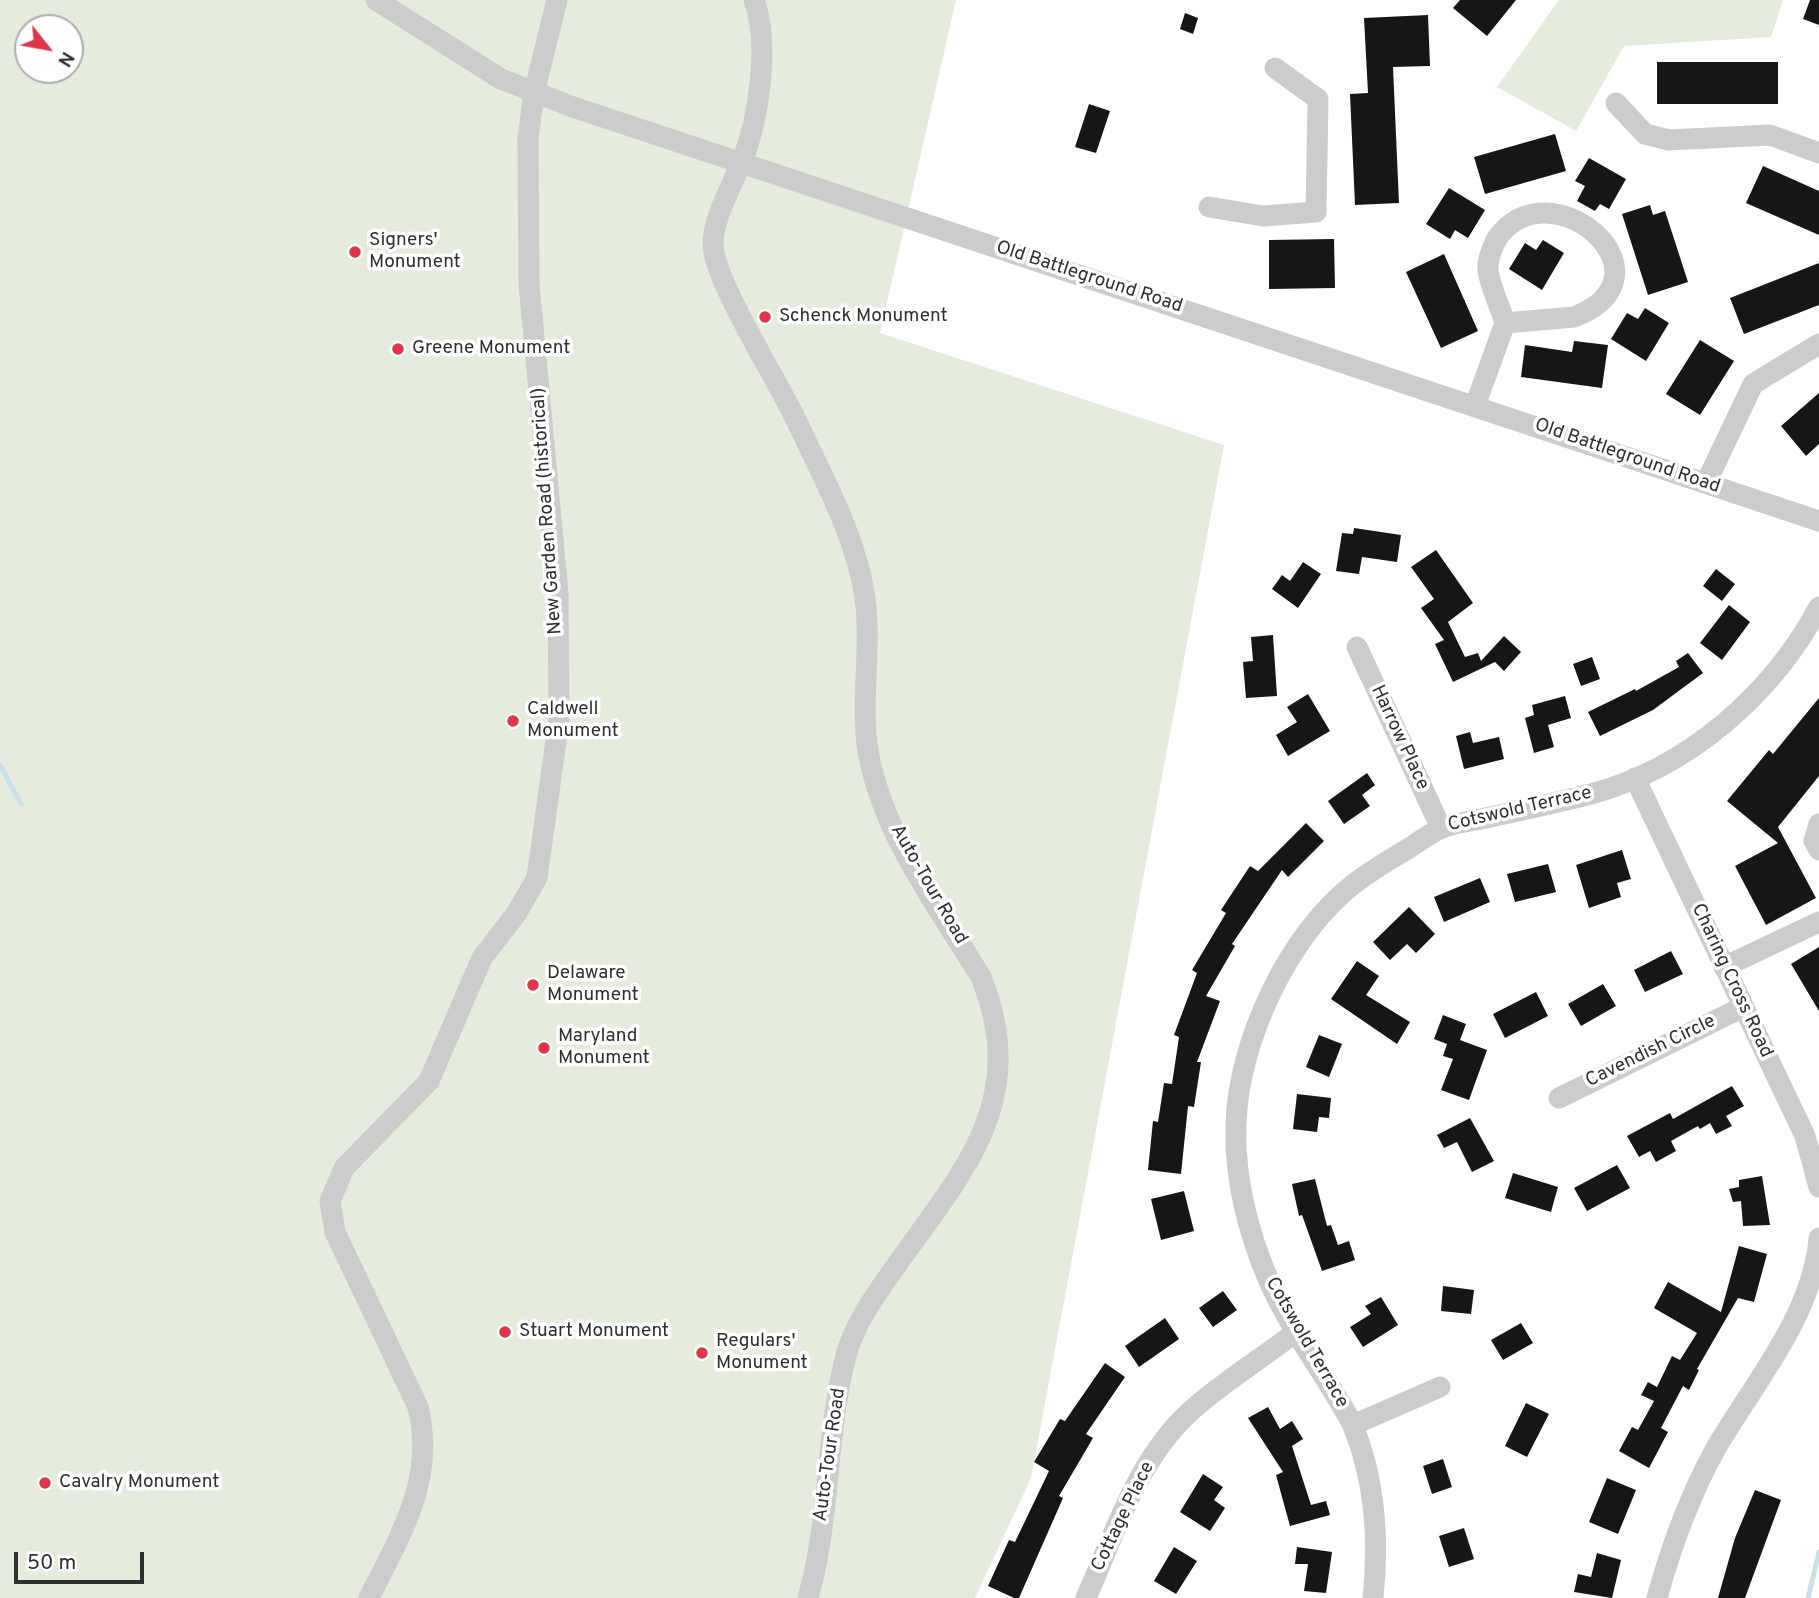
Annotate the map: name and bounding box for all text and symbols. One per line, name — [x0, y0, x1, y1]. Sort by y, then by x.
north arrow — [14, 14, 84, 84]
text: N — [51, 47, 79, 71]
place label: Signers' Monument — [369, 230, 461, 274]
street label: Old Battleground Road — [993, 237, 1185, 319]
marker: Signers' Monument — [347, 244, 363, 260]
place label: Schenck Monument — [779, 306, 948, 328]
marker: Schenck Monument — [757, 309, 773, 325]
place label: Greene Monument — [412, 338, 570, 360]
marker: Greene Monument — [390, 341, 406, 357]
street label: New Garden Road (historical) — [528, 387, 568, 635]
street label: Old Battleground Road — [1531, 415, 1723, 499]
street label: Harrow Place — [1365, 682, 1433, 794]
place label: Caldwell Monument — [527, 699, 619, 743]
marker: Caldwell Monument — [505, 713, 521, 729]
street label: Cotswold Terrace — [1446, 782, 1594, 838]
street label: Auto-Tour Road — [885, 821, 971, 949]
street label: Charing Cross Road — [1685, 900, 1777, 1062]
place label: Delaware Monument — [547, 963, 639, 1007]
marker: Delaware Monument — [525, 977, 541, 993]
street label: Cavendish Circle — [1582, 1011, 1720, 1093]
place label: Maryland Monument — [558, 1026, 650, 1070]
marker: Maryland Monument — [536, 1040, 552, 1056]
street label: Cotswold Terrace — [1259, 1274, 1353, 1412]
place label: Stuart Monument — [519, 1321, 669, 1343]
marker: Stuart Monument — [497, 1324, 513, 1340]
place label: Regulars' Monument — [716, 1331, 808, 1375]
marker: Regulars' Monument — [694, 1345, 710, 1361]
street label: Auto-Tour Road — [810, 1387, 852, 1523]
street label: Cottage Place — [1088, 1458, 1160, 1576]
place label: Cavalry Monument — [59, 1472, 219, 1494]
marker: Cavalry Monument — [37, 1475, 53, 1491]
scale bar — [18, 1538, 147, 1582]
text: 50 m — [27, 1550, 76, 1577]

